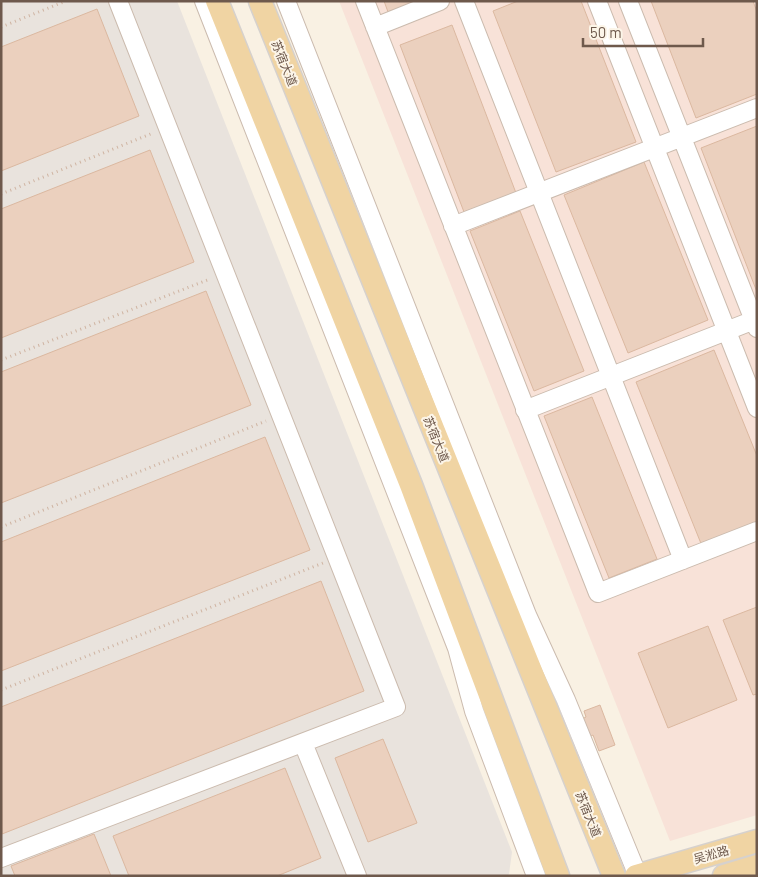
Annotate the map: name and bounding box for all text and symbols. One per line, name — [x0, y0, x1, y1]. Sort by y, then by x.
scale bar — [583, 15, 703, 47]
text: 50 m — [590, 23, 622, 41]
street label: 苏宿大道 — [270, 38, 300, 88]
street label: 苏宿大道 — [422, 414, 452, 464]
street label: 苏宿大道 — [574, 789, 604, 839]
street label: 吴淞路 — [692, 842, 730, 866]

